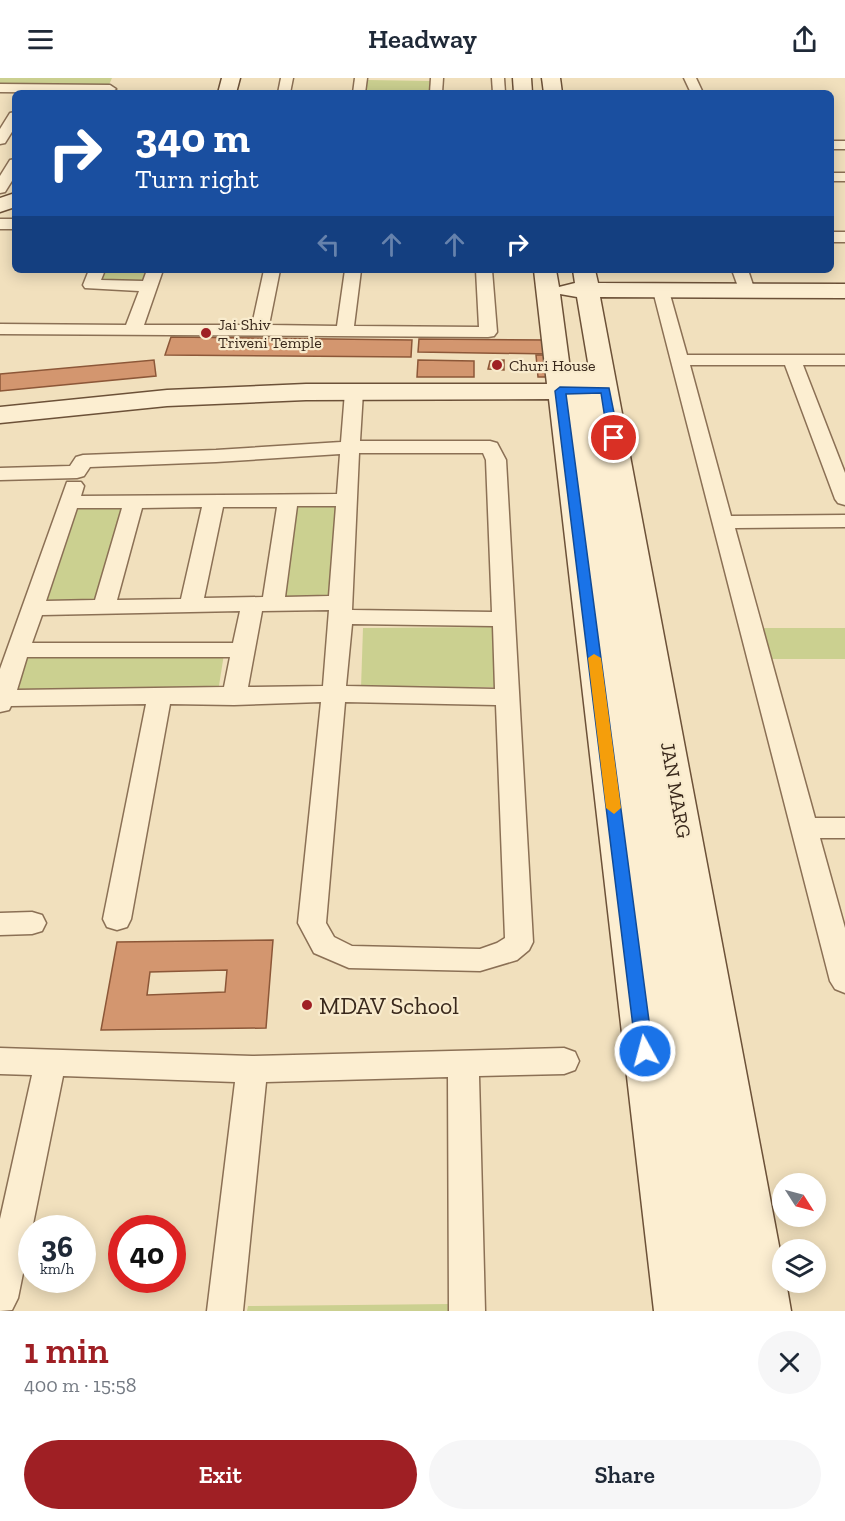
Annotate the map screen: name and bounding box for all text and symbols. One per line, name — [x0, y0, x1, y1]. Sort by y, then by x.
icon: menu — [24, 23, 57, 56]
text: Headway — [368, 23, 477, 55]
icon: share — [788, 23, 821, 56]
text: 340 m — [135, 112, 250, 163]
icon: right — [36, 114, 114, 192]
text: Turn right — [135, 163, 259, 195]
icon: left — [312, 228, 345, 261]
icon: ahead — [375, 228, 408, 261]
icon: ahead — [438, 228, 471, 261]
icon: right — [501, 228, 534, 261]
place label: Jai Shiv Triveni Temple — [218, 315, 322, 352]
marker: Jai Shiv Triveni Temple — [199, 326, 213, 340]
place label: Churi House — [509, 356, 596, 375]
marker: Churi House — [490, 358, 504, 372]
pin — [588, 412, 639, 463]
icon: arrive — [597, 421, 630, 454]
street label: JAN MARG — [656, 740, 696, 840]
place label: MDAV School — [319, 991, 459, 1020]
marker: MDAV School — [300, 998, 314, 1012]
position arrow — [613, 1019, 677, 1083]
north arrow — [772, 1173, 826, 1227]
map controls — [772, 1173, 826, 1293]
speed limit sign: 40 — [108, 1215, 186, 1293]
text: 36 — [41, 1229, 73, 1265]
button: layers — [772, 1239, 826, 1293]
text: km/h — [40, 1260, 74, 1278]
text: 1 min — [24, 1329, 109, 1372]
button: close — [758, 1331, 821, 1394]
text: 400 m · 15:58 — [24, 1373, 137, 1397]
button: Exit — [24, 1440, 417, 1509]
button: Share — [429, 1440, 821, 1509]

